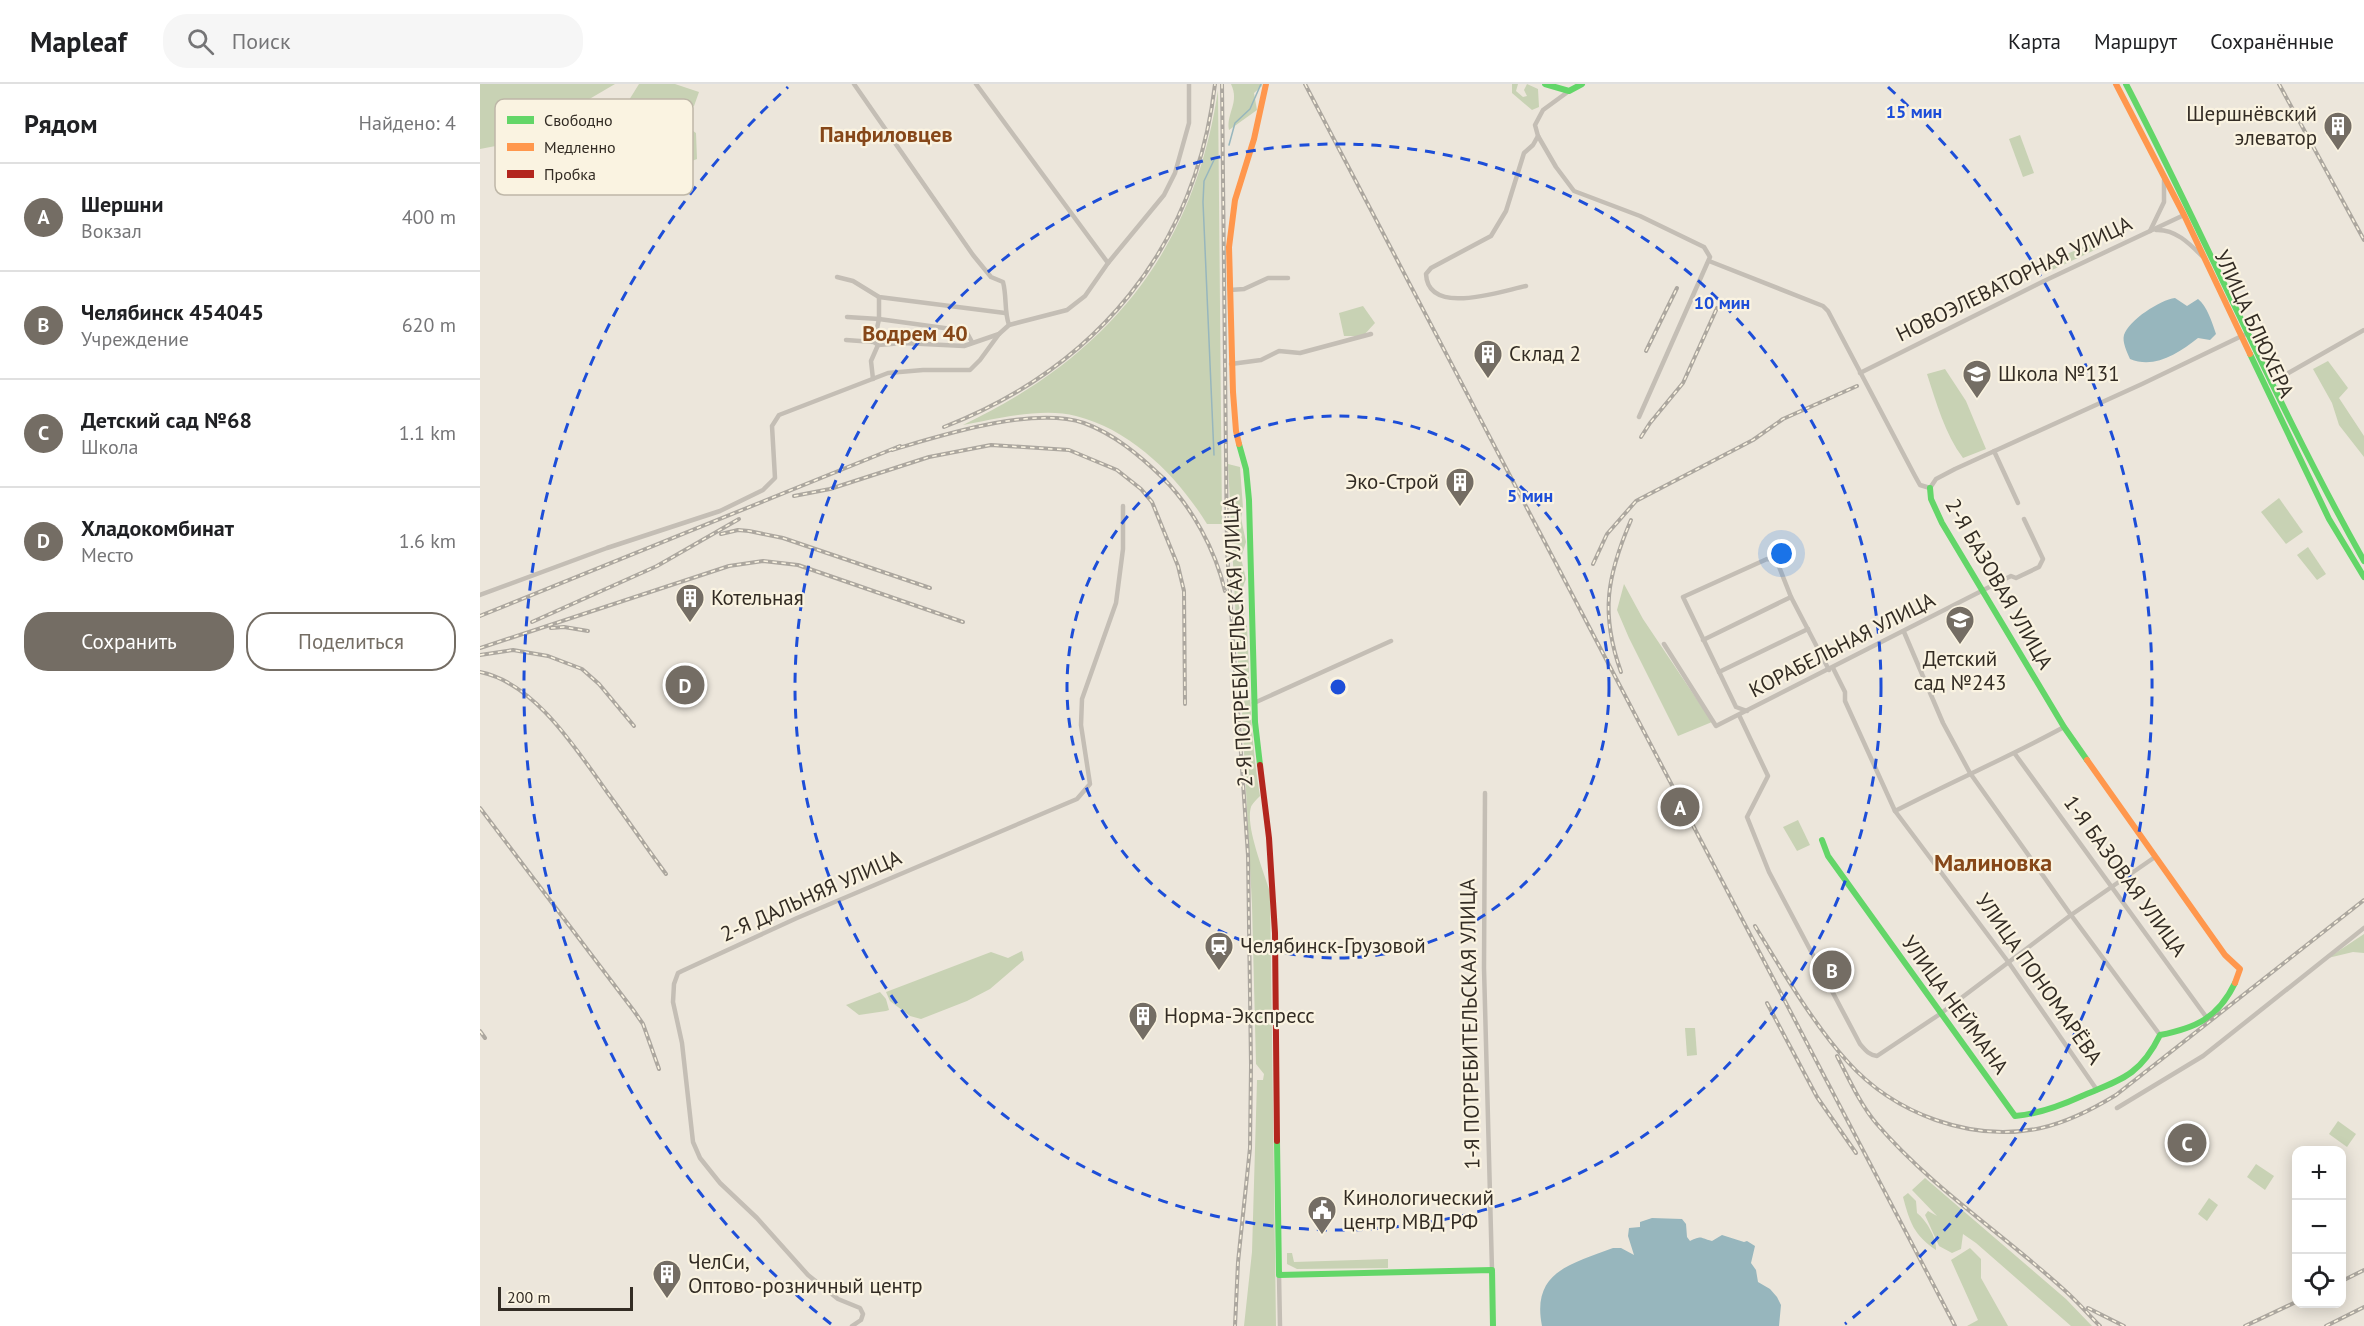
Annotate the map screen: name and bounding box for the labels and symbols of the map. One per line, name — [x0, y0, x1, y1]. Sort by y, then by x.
legend — [495, 99, 693, 195]
text: 15 мин — [1886, 100, 1942, 123]
place label: Шершнёвский элеватор — [2186, 100, 2317, 151]
text: Свободно — [544, 110, 613, 130]
building icon: Шершнёвский элеватор — [2322, 110, 2354, 152]
district label: Панфиловцев — [819, 120, 953, 148]
text: Медленно — [544, 137, 616, 157]
text: Пробка — [544, 164, 596, 184]
street label: НОВОЭЛЕВАТОРНАЯ УЛИЦА — [1891, 209, 2137, 348]
street label: УЛИЦА БЛЮХЕРА — [2208, 246, 2301, 402]
text: 10 мин — [1694, 291, 1750, 314]
district label: Водрем 40 — [862, 319, 968, 347]
building icon: Склад 2 — [1472, 338, 1504, 380]
place label: Склад 2 — [1509, 340, 1581, 367]
school or university icon: Школа №131 — [1961, 358, 1993, 400]
place label: Школа №131 — [1998, 360, 2120, 387]
building icon: Эко-Строй — [1444, 466, 1476, 508]
place label: Эко-Строй — [1345, 468, 1439, 495]
text: 5 мин — [1507, 484, 1553, 507]
street label: 2-Я БАЗОВАЯ УЛИЦА — [1940, 494, 2060, 675]
street label: 2-Я ПОТРЕБИТЕЛЬСКАЯ УЛИЦА — [1216, 495, 1259, 788]
your location — [1767, 539, 1796, 568]
building icon: Котельная — [674, 582, 706, 624]
place label: Котельная — [711, 584, 804, 611]
street label: КОРАБЕЛЬНАЯ УЛИЦА — [1744, 586, 1940, 703]
school or university icon: Детский сад №243 — [1944, 604, 1976, 646]
place label: Детский сад №243 — [1914, 645, 2006, 696]
pin: D — [666, 662, 704, 708]
centre of rings — [1328, 677, 1348, 697]
pin: A — [1660, 784, 1700, 830]
street label: 1-Я БАЗОВАЯ УЛИЦА — [2058, 790, 2193, 962]
street label: 2-Я ДАЛЬНЯЯ УЛИЦА — [716, 843, 906, 948]
district label: Малиновка — [1934, 847, 2052, 878]
street label: 1-Я ПОТРЕБИТЕЛЬСКАЯ УЛИЦА — [1453, 878, 1486, 1170]
street label: УЛИЦА ПОНОМАРЁВА — [1970, 888, 2109, 1070]
station icon: Челябинск-Грузовой — [1203, 930, 1235, 972]
street label: УЛИЦА НЕЙМАНА — [1896, 930, 2015, 1080]
place label: Челябинск-Грузовой — [1240, 932, 1426, 959]
pin: B — [1812, 948, 1852, 992]
building icon: Норма-Экспресс — [1127, 1000, 1159, 1042]
place label: Норма-Экспресс — [1164, 1002, 1315, 1029]
pin: C — [2168, 1120, 2206, 1166]
place label: Кинологический центр МВД РФ — [1343, 1184, 1494, 1235]
public building icon: Кинологический центр МВД РФ — [1306, 1194, 1338, 1236]
place label: ЧелСи, Оптово-розничный центр — [688, 1248, 923, 1299]
building icon: ЧелСи, Оптово-розничный центр — [651, 1258, 683, 1300]
scale bar — [498, 1284, 633, 1312]

